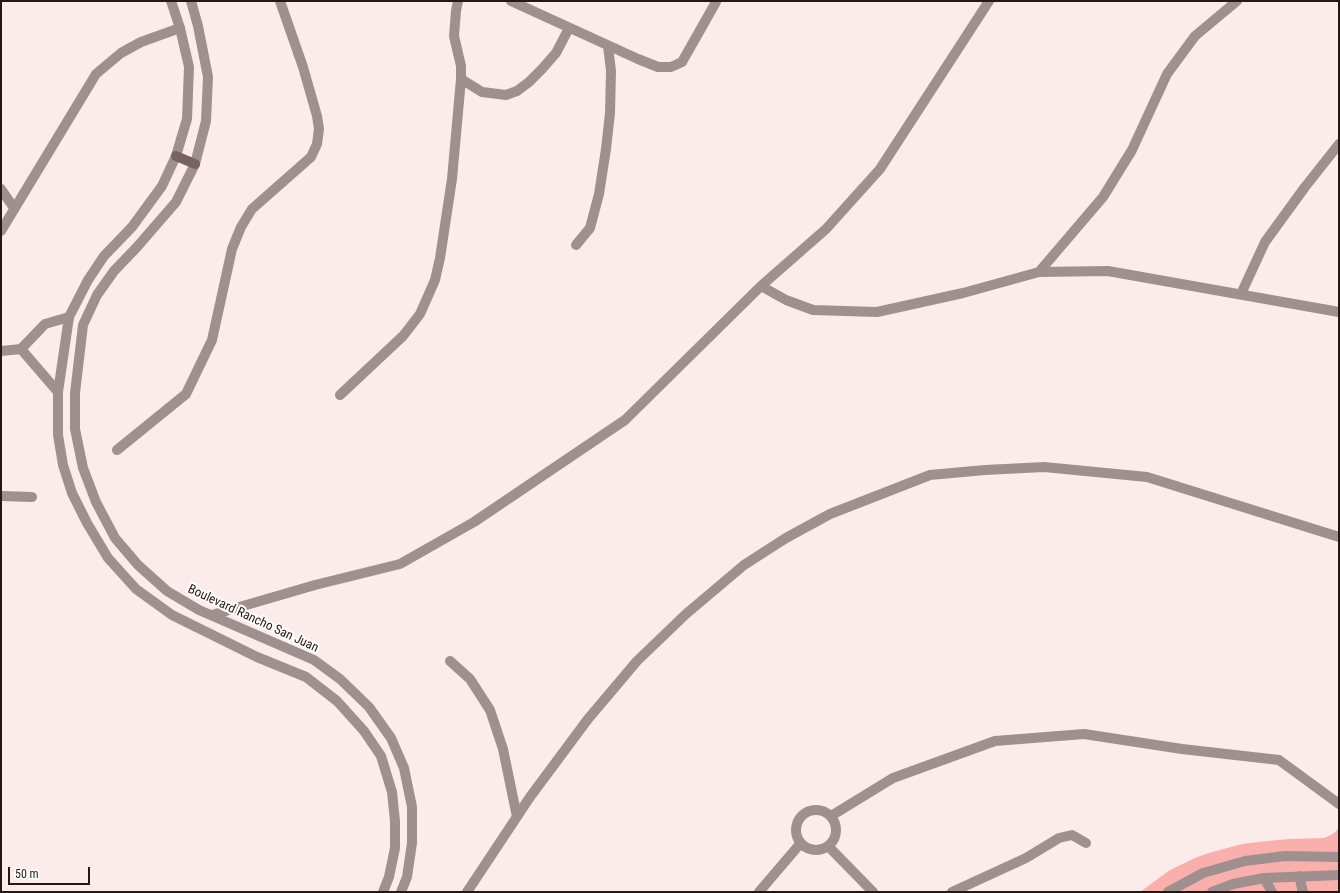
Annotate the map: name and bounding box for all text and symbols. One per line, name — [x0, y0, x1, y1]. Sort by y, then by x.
street label: Boulevard Rancho San Juan — [185, 582, 321, 656]
scale bar — [10, 859, 92, 885]
text: 50 m — [15, 867, 39, 881]

